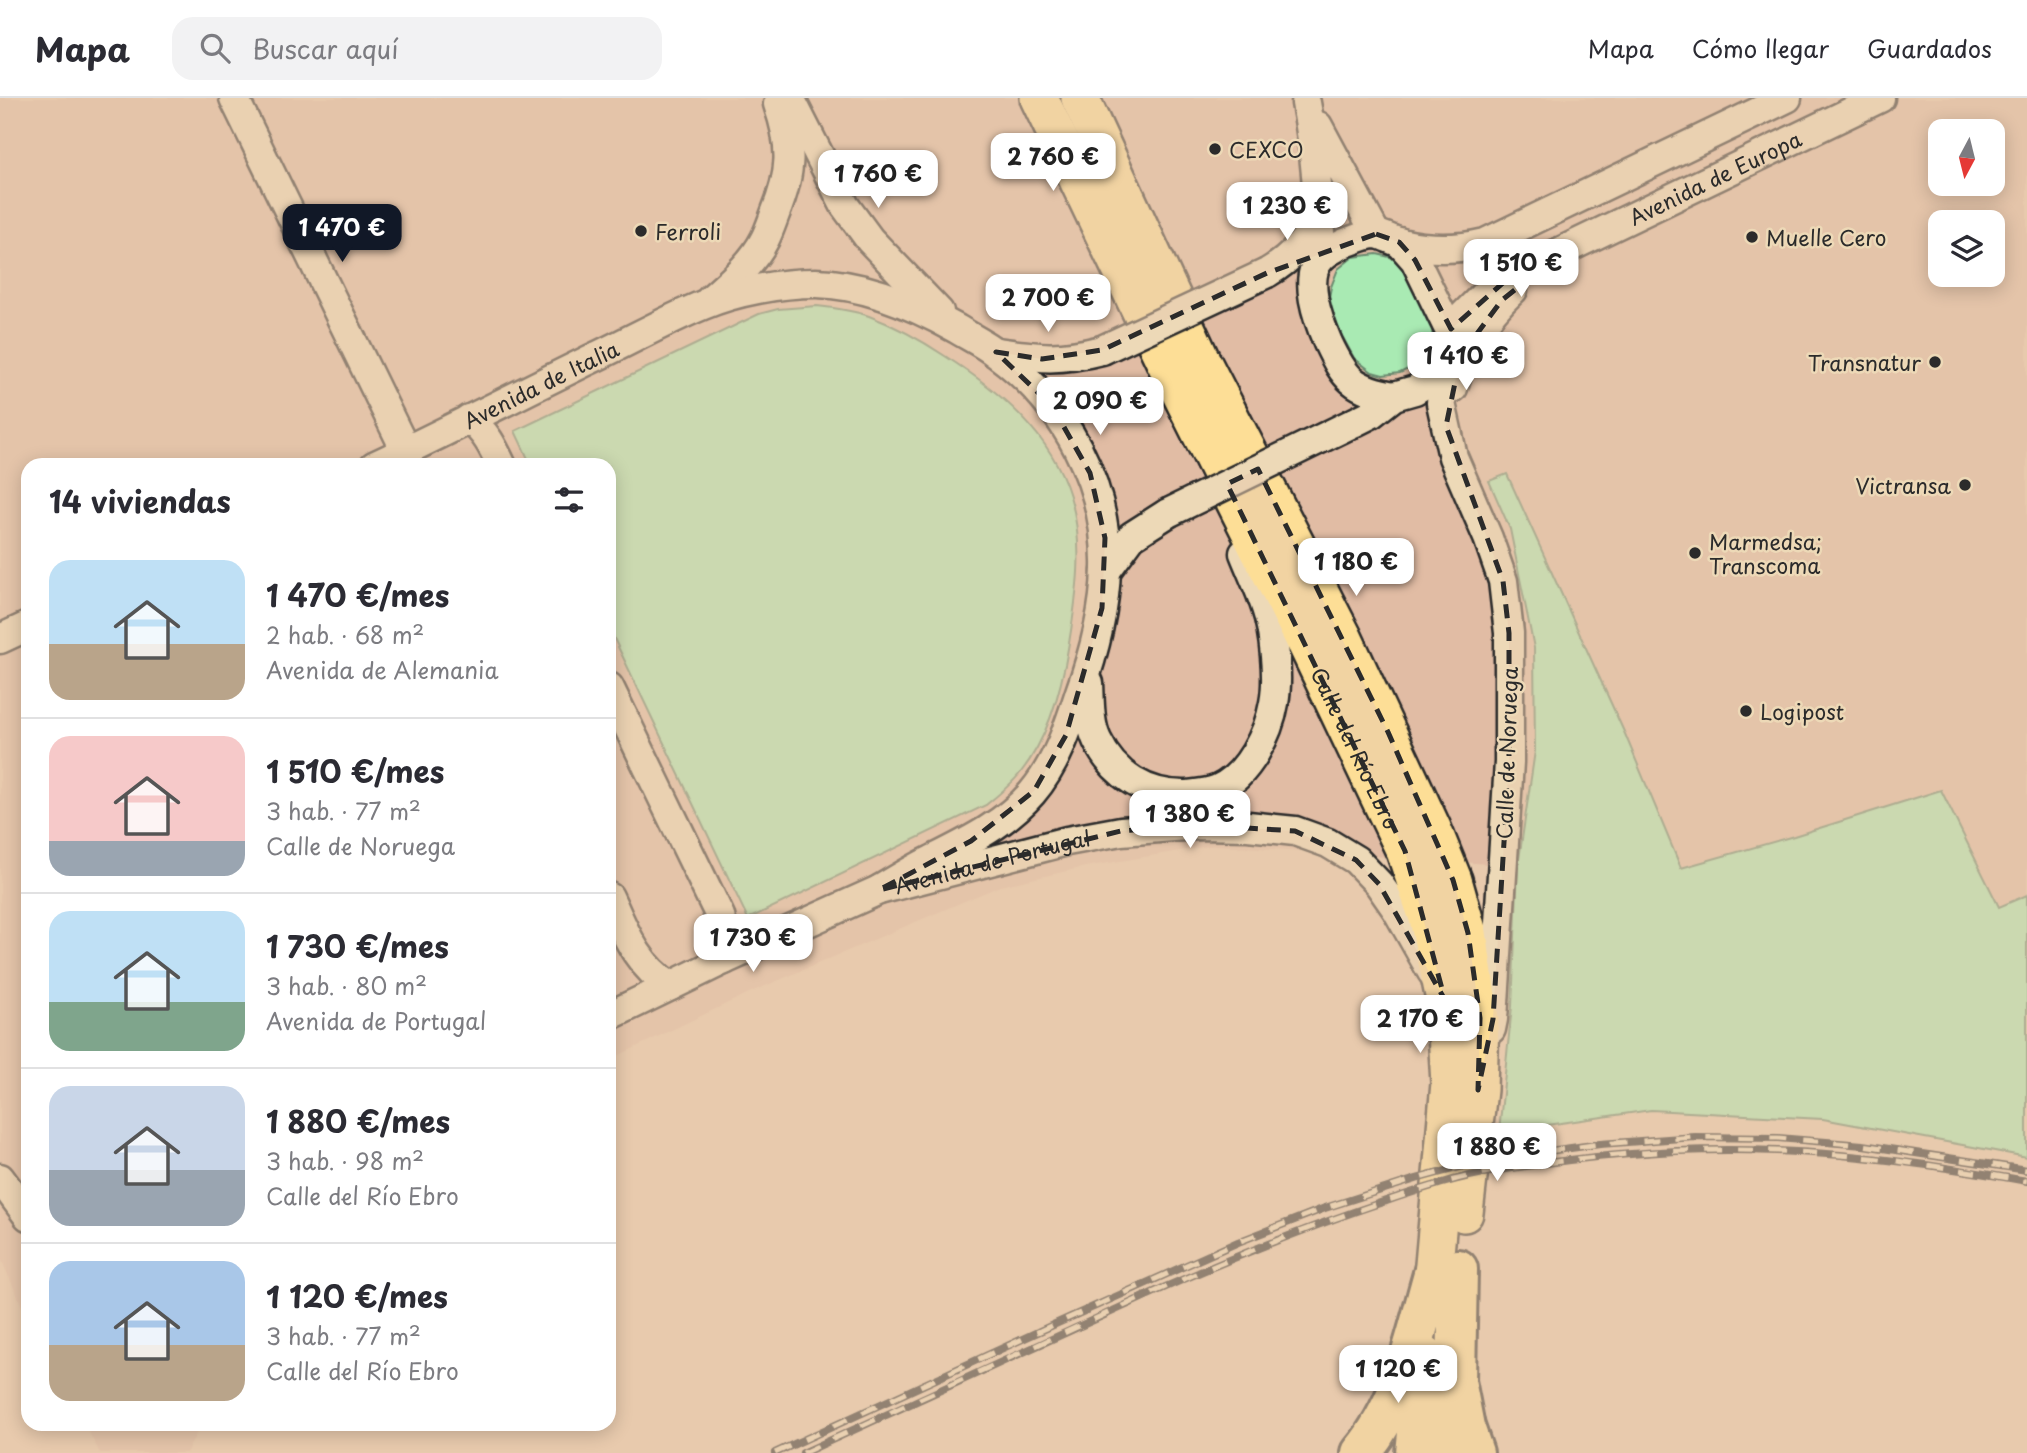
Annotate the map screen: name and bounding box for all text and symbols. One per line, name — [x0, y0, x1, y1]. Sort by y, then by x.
search box — [172, 17, 662, 80]
text: Mapa — [35, 23, 130, 73]
icon: search — [196, 29, 234, 67]
text: Buscar aquí — [252, 29, 398, 68]
text: Mapa — [1588, 30, 1654, 66]
text: Cómo llegar — [1692, 30, 1829, 66]
text: Guardados — [1867, 30, 1992, 66]
north arrow — [1928, 119, 2006, 196]
map controls — [1928, 119, 2005, 287]
street label: Avenida de Europa — [1623, 122, 1807, 233]
place label: CEXCO — [1229, 133, 1304, 165]
pin: 2 760 € — [988, 134, 1118, 193]
text: 2 760 € — [1007, 138, 1099, 173]
marker: CEXCO — [1207, 141, 1223, 157]
pin: 1 760 € — [813, 150, 943, 210]
text: 1 760 € — [834, 155, 922, 190]
pin: 1 230 € — [1222, 183, 1352, 242]
text: 1 230 € — [1243, 187, 1331, 222]
pin: 1 470 € — [277, 204, 407, 264]
text: 1 470 € — [299, 209, 385, 244]
button: layers — [1928, 210, 2005, 287]
place label: Ferroli — [655, 215, 721, 247]
place label: Muelle Cero — [1766, 221, 1886, 253]
marker: Ferroli — [633, 223, 649, 239]
marker: Muelle Cero — [1744, 229, 1760, 245]
pin: 1 510 € — [1456, 240, 1586, 299]
text: 1 510 € — [1479, 244, 1563, 279]
pin: 2 700 € — [983, 274, 1113, 334]
text: 2 700 € — [1002, 279, 1094, 314]
street label: Avenida de Italia — [458, 332, 624, 436]
pin: 1 410 € — [1401, 332, 1531, 392]
text: 1 410 € — [1423, 337, 1509, 372]
place label: Transnatur — [1808, 346, 1921, 378]
marker: Transnatur — [1927, 354, 1943, 370]
pin: 2 090 € — [1035, 378, 1165, 437]
text: 2 090 € — [1053, 382, 1147, 417]
place label: Victransa — [1855, 469, 1951, 501]
marker: Victransa — [1957, 477, 1973, 493]
text: 14 viviendas — [49, 478, 231, 523]
icon: filters — [550, 481, 588, 519]
place label: Marmedsa; Transcoma — [1709, 525, 1822, 581]
pin: 1 180 € — [1291, 538, 1421, 598]
text: 1 180 € — [1314, 543, 1398, 578]
marker: Marmedsa; Transcoma — [1687, 545, 1703, 561]
text: 1 470 €/mes — [266, 572, 449, 617]
icon: home — [105, 588, 189, 672]
text: 2 hab. · 68 m² — [266, 617, 424, 652]
text: Avenida de Alemania — [266, 652, 499, 687]
street label: Calle del Río Ebro — [1304, 661, 1408, 834]
street label: Calle de Noruega — [1487, 666, 1525, 840]
place label: Logipost — [1760, 695, 1844, 727]
marker: Logipost — [1738, 703, 1754, 719]
text: 1 510 €/mes — [266, 748, 444, 793]
icon: home — [105, 764, 189, 848]
pin: 1 380 € — [1125, 790, 1255, 850]
text: 3 hab. · 77 m² — [266, 793, 421, 828]
text: 1 380 € — [1145, 795, 1235, 830]
street label: Avenida de Portugal — [891, 821, 1093, 901]
text: Calle de Noruega — [266, 828, 455, 863]
pin: 1 730 € — [688, 914, 818, 974]
text: 1 730 € — [710, 919, 796, 954]
text: 1 730 €/mes — [266, 923, 449, 968]
icon: home — [105, 939, 189, 1023]
text: 3 hab. · 80 m² — [266, 968, 427, 1003]
pin: 2 170 € — [1355, 996, 1485, 1055]
text: 2 170 € — [1376, 1000, 1464, 1035]
text: Avenida de Portugal — [266, 1003, 486, 1038]
text: 1 880 €/mes — [266, 1098, 450, 1143]
icon: home — [105, 1114, 189, 1198]
pin: 1 880 € — [1432, 1124, 1562, 1183]
text: 1 880 € — [1453, 1128, 1541, 1163]
text: 3 hab. · 98 m² — [266, 1143, 424, 1178]
text: Calle del Río Ebro — [266, 1178, 459, 1213]
text: 1 120 €/mes — [266, 1273, 448, 1318]
icon: home — [105, 1289, 189, 1373]
text: 3 hab. · 77 m² — [266, 1318, 421, 1353]
pin: 1 120 € — [1333, 1346, 1463, 1405]
text: 1 120 € — [1355, 1350, 1441, 1385]
text: Calle del Río Ebro — [266, 1353, 459, 1388]

